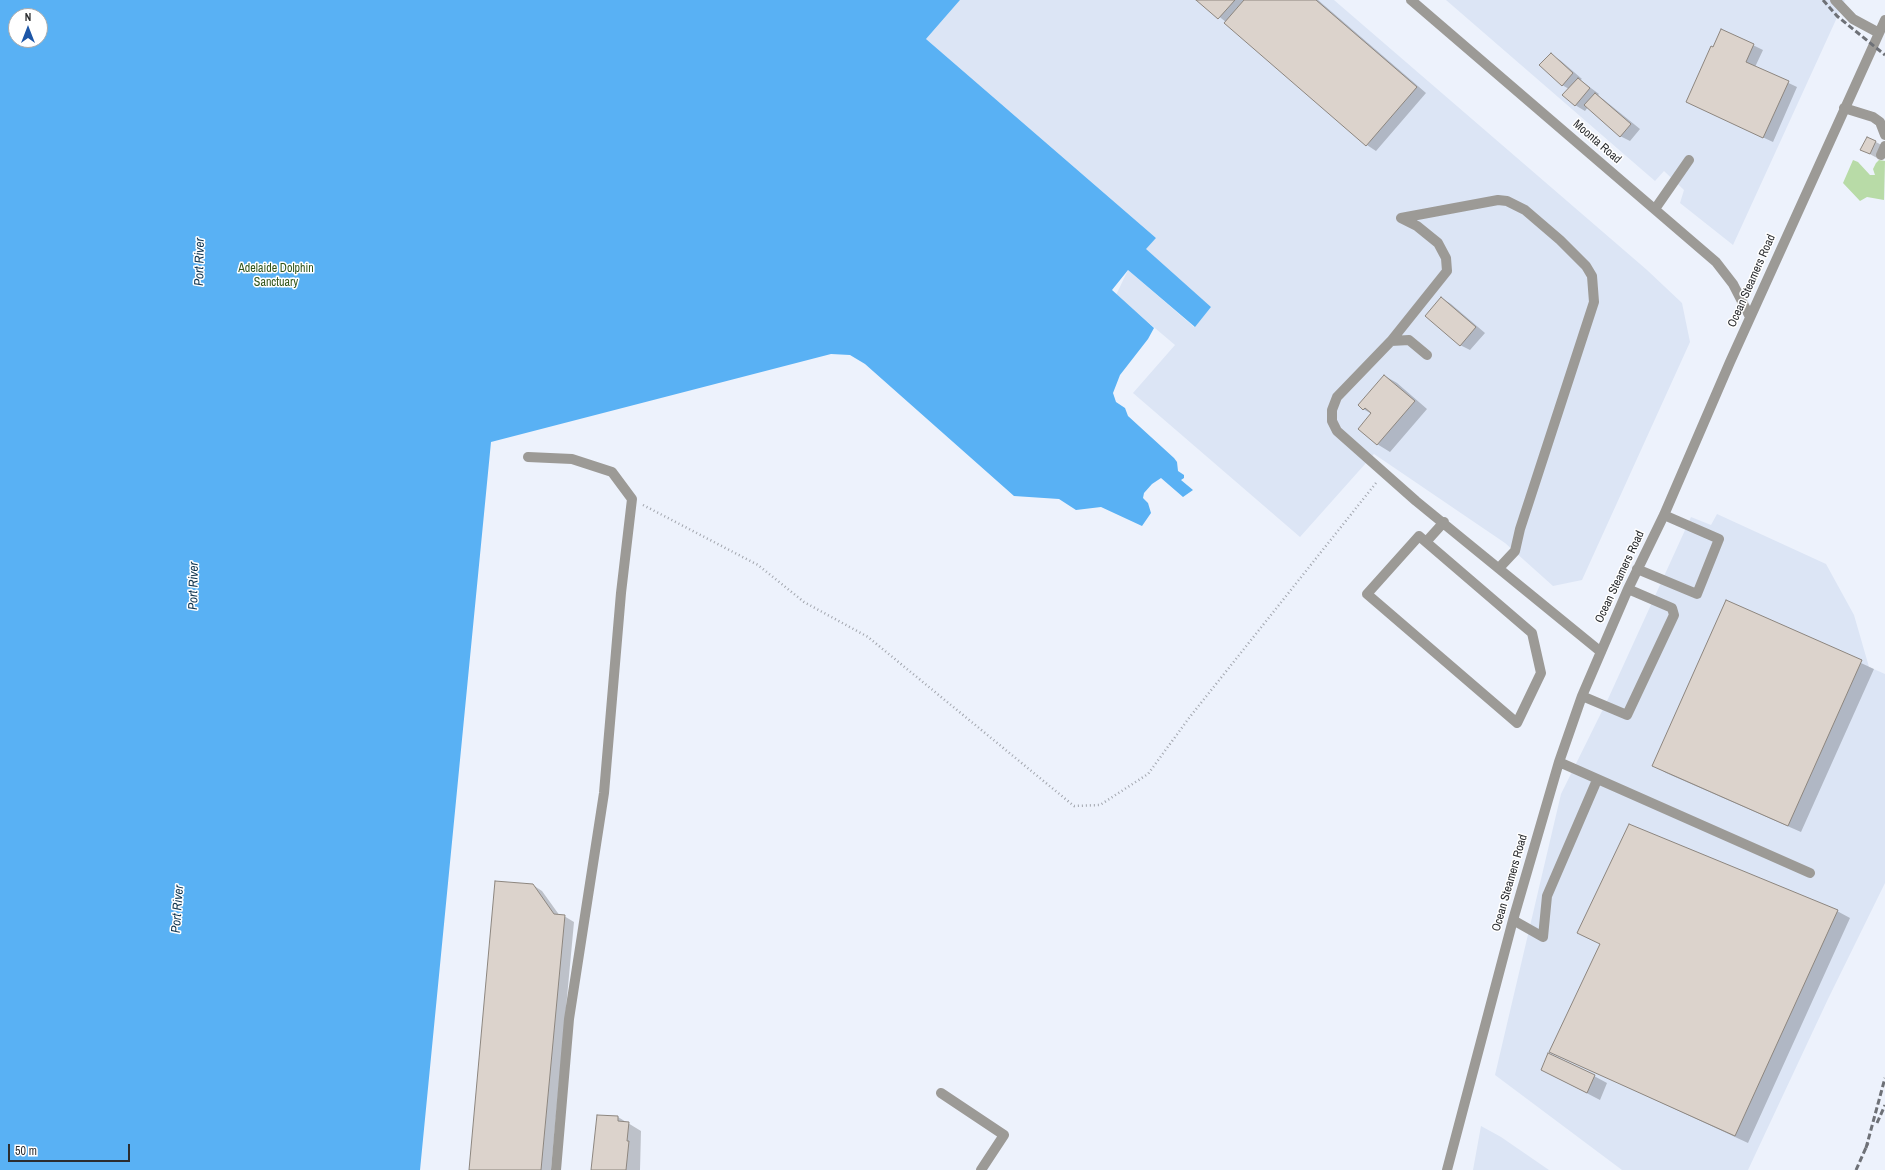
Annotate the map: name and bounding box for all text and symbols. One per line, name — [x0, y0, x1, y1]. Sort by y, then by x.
north arrow — [8, 8, 48, 48]
text: N — [25, 10, 31, 24]
street label: Moonta Road — [1570, 117, 1624, 167]
street label: Ocean Steamers Road — [1725, 232, 1779, 330]
water label: Port River — [192, 238, 208, 286]
park label: Adelaide Dolphin Sanctuary — [238, 262, 314, 290]
street label: Ocean Steamers Road — [1592, 529, 1648, 625]
water label: Port River — [186, 562, 202, 610]
street label: Ocean Steamers Road — [1489, 833, 1531, 933]
water label: Port River — [169, 885, 187, 933]
scale bar — [10, 1136, 132, 1162]
text: 50 m — [15, 1143, 37, 1159]

